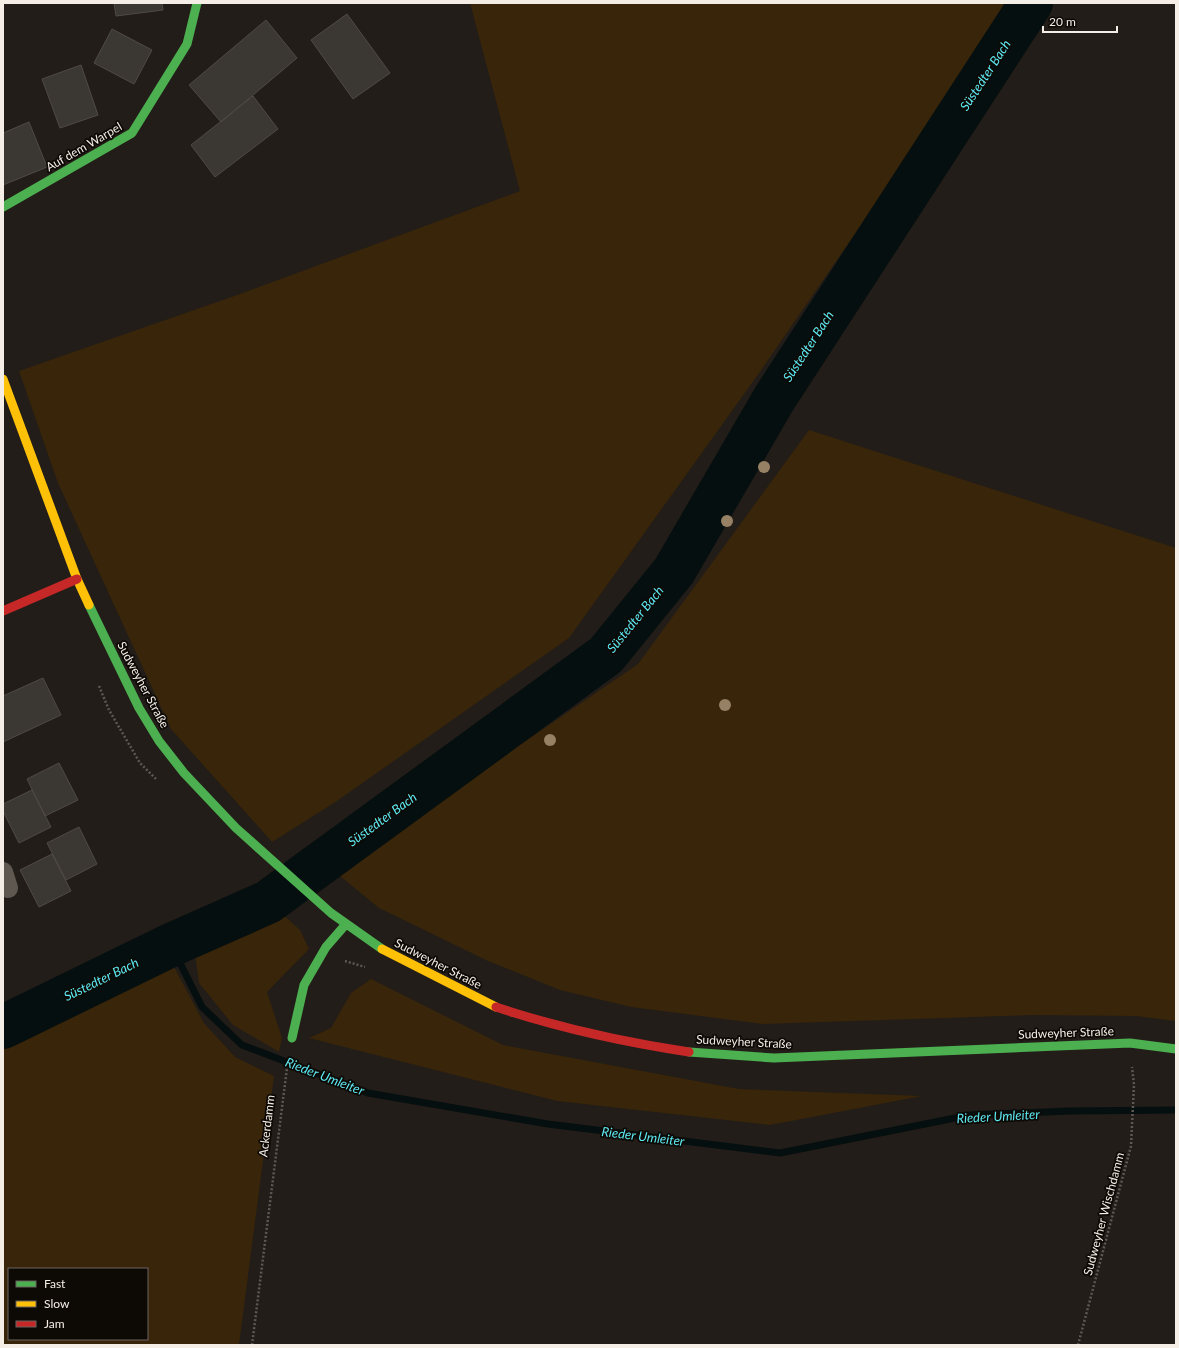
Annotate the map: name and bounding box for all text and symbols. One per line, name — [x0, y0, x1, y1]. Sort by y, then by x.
scale bar — [1043, 8, 1117, 34]
text: 20 m — [1049, 14, 1076, 29]
water label: Süstedter Bach — [956, 36, 1014, 113]
street label: Auf dem Warpel — [43, 119, 125, 174]
water label: Süstedter Bach — [779, 307, 837, 384]
water label: Süstedter Bach — [603, 582, 667, 656]
street label: Sudweyher Straße — [114, 639, 173, 731]
water label: Süstedter Bach — [344, 789, 420, 849]
street label: Sudweyher Straße — [392, 935, 484, 992]
water label: Süstedter Bach — [61, 954, 141, 1004]
street label: Sudweyher Straße — [1018, 1023, 1114, 1042]
street label: Sudweyher Straße — [696, 1032, 792, 1051]
water label: Rieder Umleiter — [283, 1054, 367, 1099]
street label: Ackerdamm — [255, 1094, 278, 1158]
water label: Rieder Umleiter — [956, 1106, 1041, 1126]
water label: Rieder Umleiter — [601, 1123, 686, 1149]
street label: Sudweyher Wischdamm — [1080, 1151, 1127, 1277]
legend — [8, 1268, 148, 1340]
text: Fast — [44, 1276, 66, 1291]
text: Slow — [44, 1296, 70, 1311]
text: Jam — [44, 1316, 65, 1331]

